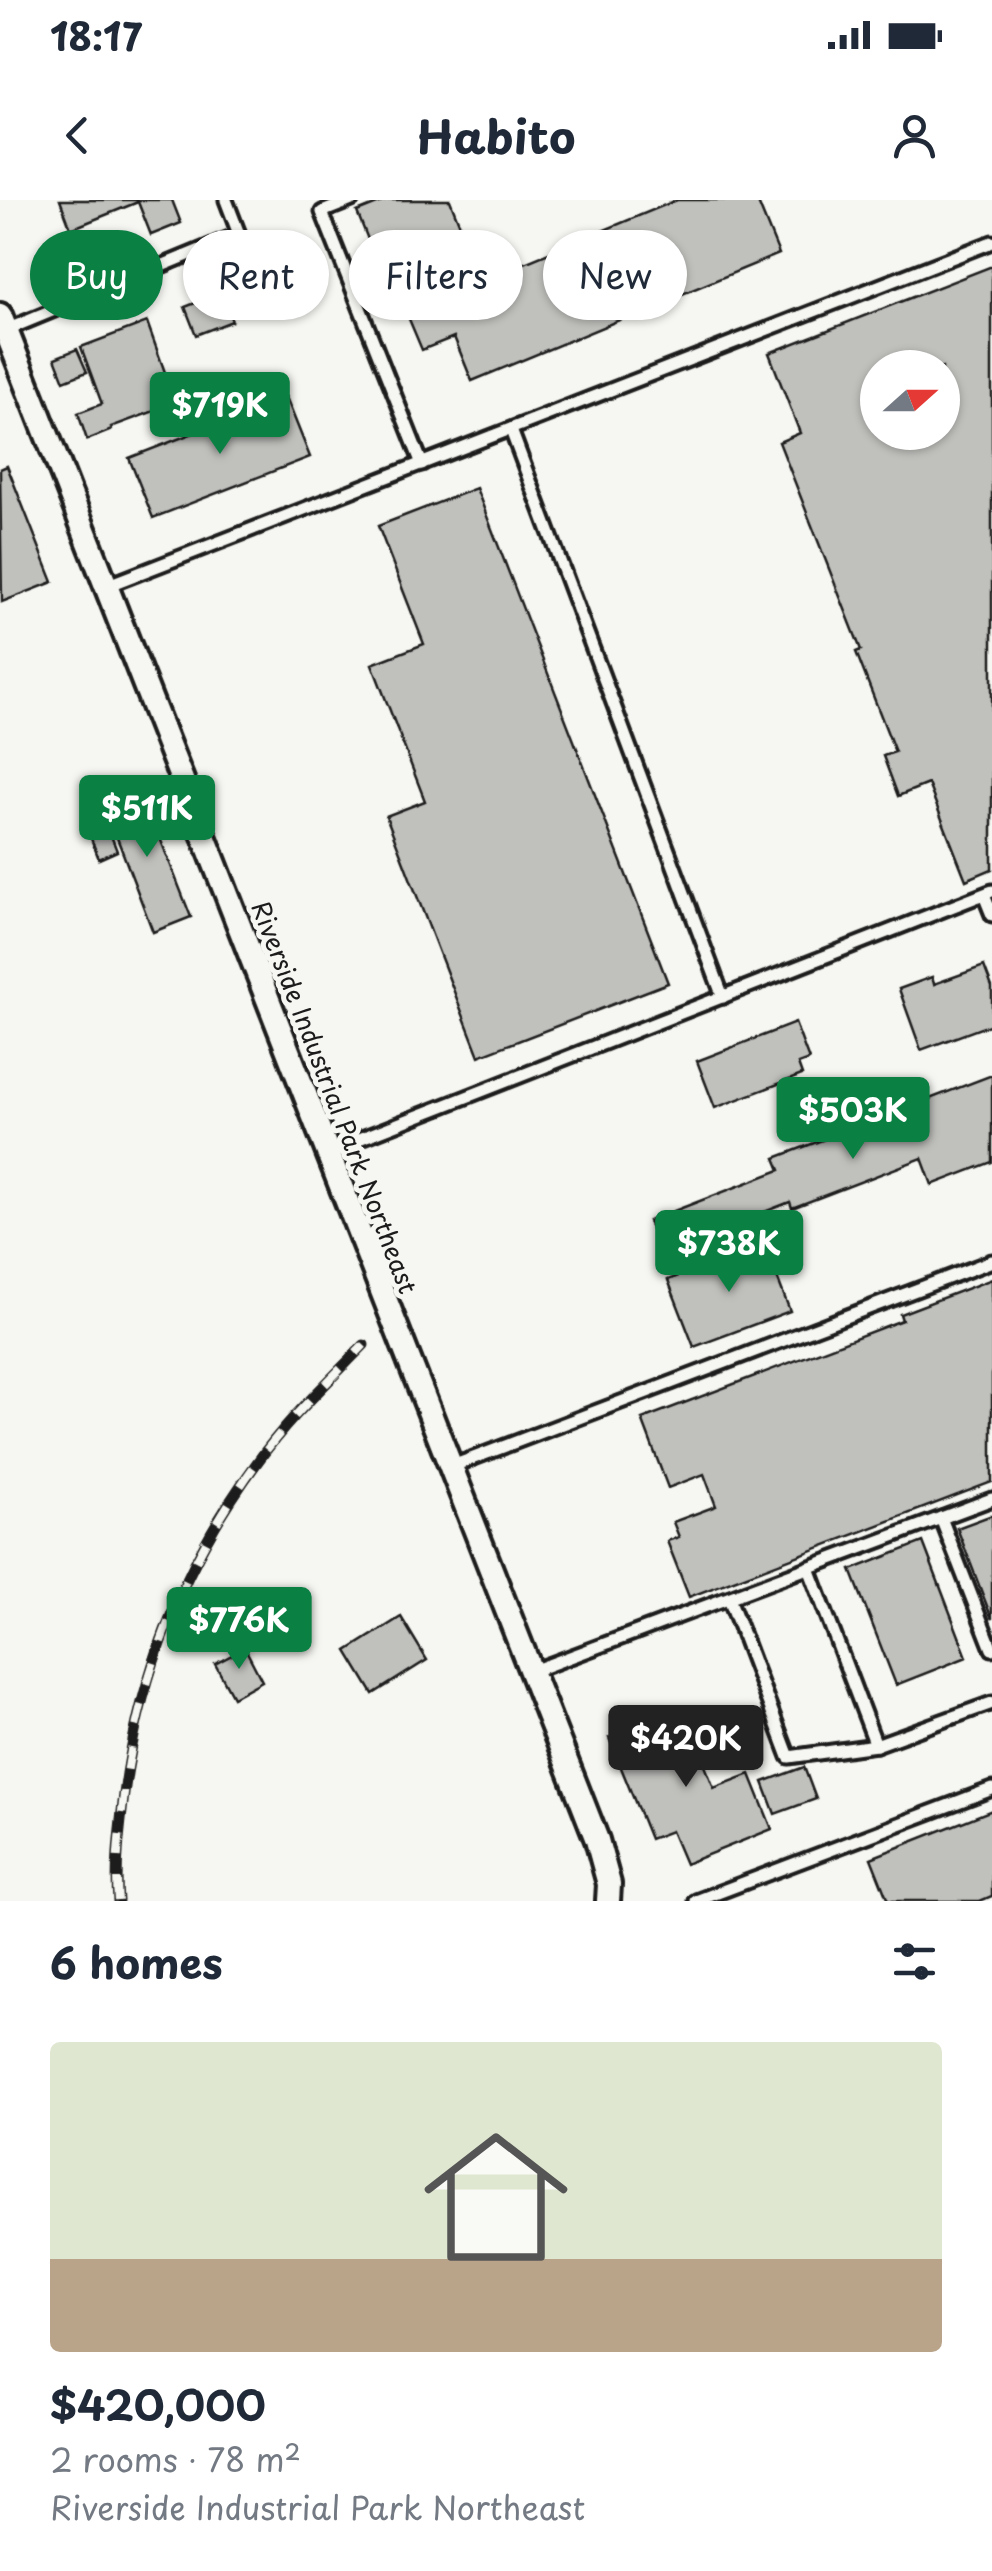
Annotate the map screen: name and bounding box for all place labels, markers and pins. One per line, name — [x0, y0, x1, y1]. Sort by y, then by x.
pin: $719K — [150, 372, 290, 457]
pin: $511K — [77, 775, 217, 860]
pin: $503K — [783, 1077, 923, 1162]
pin: $738K — [659, 1210, 799, 1295]
pin: $776K — [169, 1587, 309, 1672]
pin: $420K — [616, 1705, 756, 1790]

